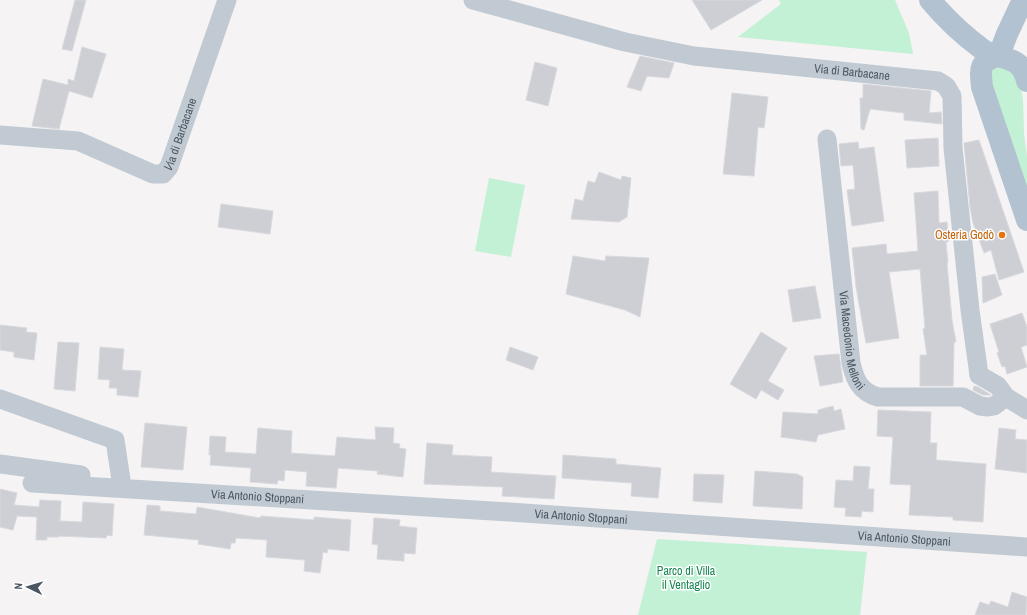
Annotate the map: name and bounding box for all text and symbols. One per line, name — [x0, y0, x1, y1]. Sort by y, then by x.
street label: Via di Barbacane — [813, 60, 891, 84]
street label: Via di Barbacane — [161, 96, 200, 175]
place label: Osteria Godò — [935, 227, 994, 243]
marker: Osteria Godò — [997, 230, 1007, 240]
street label: Via Macedonio Melloni — [835, 290, 868, 394]
street label: Via Antonio Stoppani — [211, 486, 305, 508]
street label: Via Antonio Stoppani — [534, 506, 628, 528]
street label: Via Antonio Stoppani — [857, 528, 951, 550]
park label: Parco di Villa il Ventaglio — [657, 563, 716, 593]
north arrow — [8, 567, 48, 607]
text: N — [11, 582, 25, 590]

